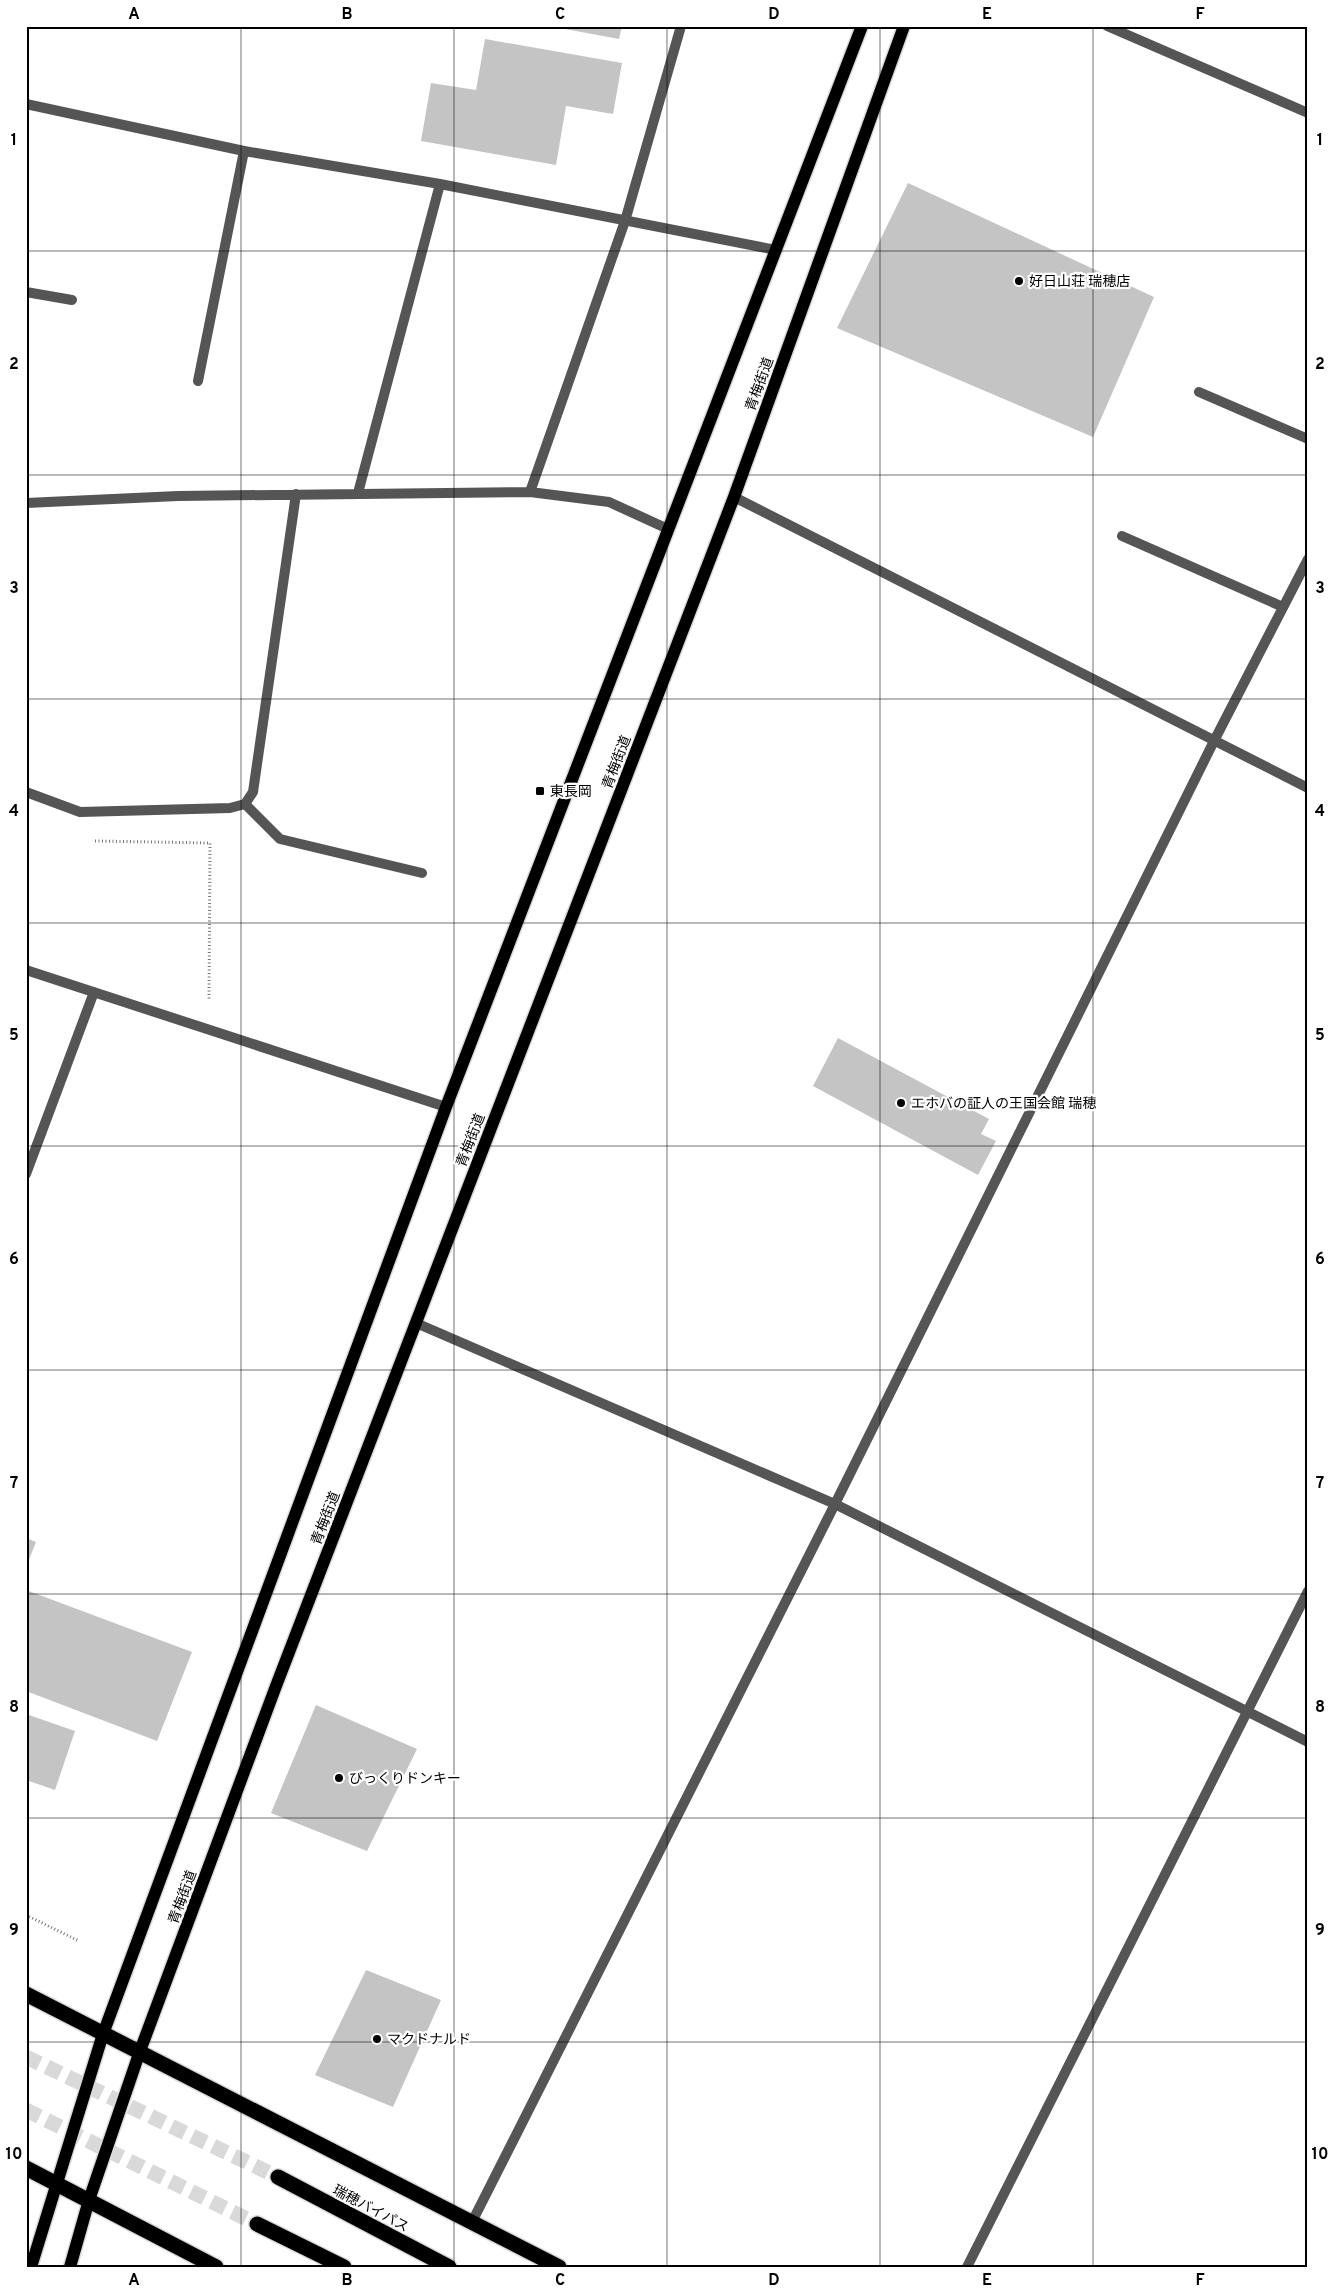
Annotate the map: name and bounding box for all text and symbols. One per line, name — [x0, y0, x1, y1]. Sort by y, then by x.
text: A — [128, 5, 140, 25]
text: B — [341, 5, 353, 25]
text: C — [555, 5, 565, 25]
text: D — [768, 5, 780, 25]
text: E — [982, 5, 992, 25]
text: F — [1195, 5, 1205, 25]
text: 1 — [11, 131, 17, 151]
text: 1 — [1317, 131, 1323, 151]
place label: 好日山荘 瑞穂店 — [1029, 274, 1130, 291]
marker: 好日山荘 瑞穂店 — [1013, 275, 1025, 287]
text: 2 — [9, 355, 19, 375]
street label: 青梅街道 — [742, 355, 778, 414]
text: 2 — [1315, 355, 1325, 375]
text: 3 — [9, 579, 19, 599]
text: 3 — [1315, 579, 1325, 599]
street label: 青梅街道 — [598, 733, 635, 792]
place label: 東長岡 — [550, 784, 592, 801]
marker: 東長岡 — [534, 785, 546, 797]
text: 4 — [9, 802, 19, 822]
text: 4 — [1315, 802, 1325, 822]
text: 5 — [9, 1026, 19, 1046]
text: 5 — [1315, 1026, 1325, 1046]
place label: エホバの証人の王国会館 瑞穂 — [911, 1096, 1096, 1113]
marker: エホバの証人の王国会館 瑞穂 — [895, 1097, 907, 1109]
street label: 青梅街道 — [452, 1111, 489, 1170]
text: 6 — [9, 1250, 19, 1270]
text: 6 — [1315, 1250, 1325, 1270]
text: 7 — [10, 1474, 18, 1494]
text: 7 — [1316, 1474, 1324, 1494]
street label: 青梅街道 — [307, 1489, 344, 1548]
text: 8 — [9, 1698, 19, 1718]
text: 8 — [1315, 1698, 1325, 1718]
place label: びっくりドンキー — [349, 1771, 461, 1788]
marker: びっくりドンキー — [333, 1772, 345, 1784]
street label: 青梅街道 — [165, 1868, 201, 1927]
text: 9 — [9, 1921, 19, 1941]
text: 9 — [1315, 1921, 1325, 1941]
place label: マクドナルド — [387, 2032, 471, 2049]
marker: マクドナルド — [371, 2033, 383, 2045]
text: 10 — [6, 2145, 22, 2165]
text: 10 — [1312, 2145, 1328, 2165]
street label: 瑞穂バイパス — [329, 2182, 411, 2236]
text: A — [128, 2271, 140, 2291]
text: B — [341, 2271, 353, 2291]
text: C — [555, 2271, 565, 2291]
text: D — [768, 2271, 780, 2291]
text: E — [982, 2271, 992, 2291]
text: F — [1195, 2271, 1205, 2291]

